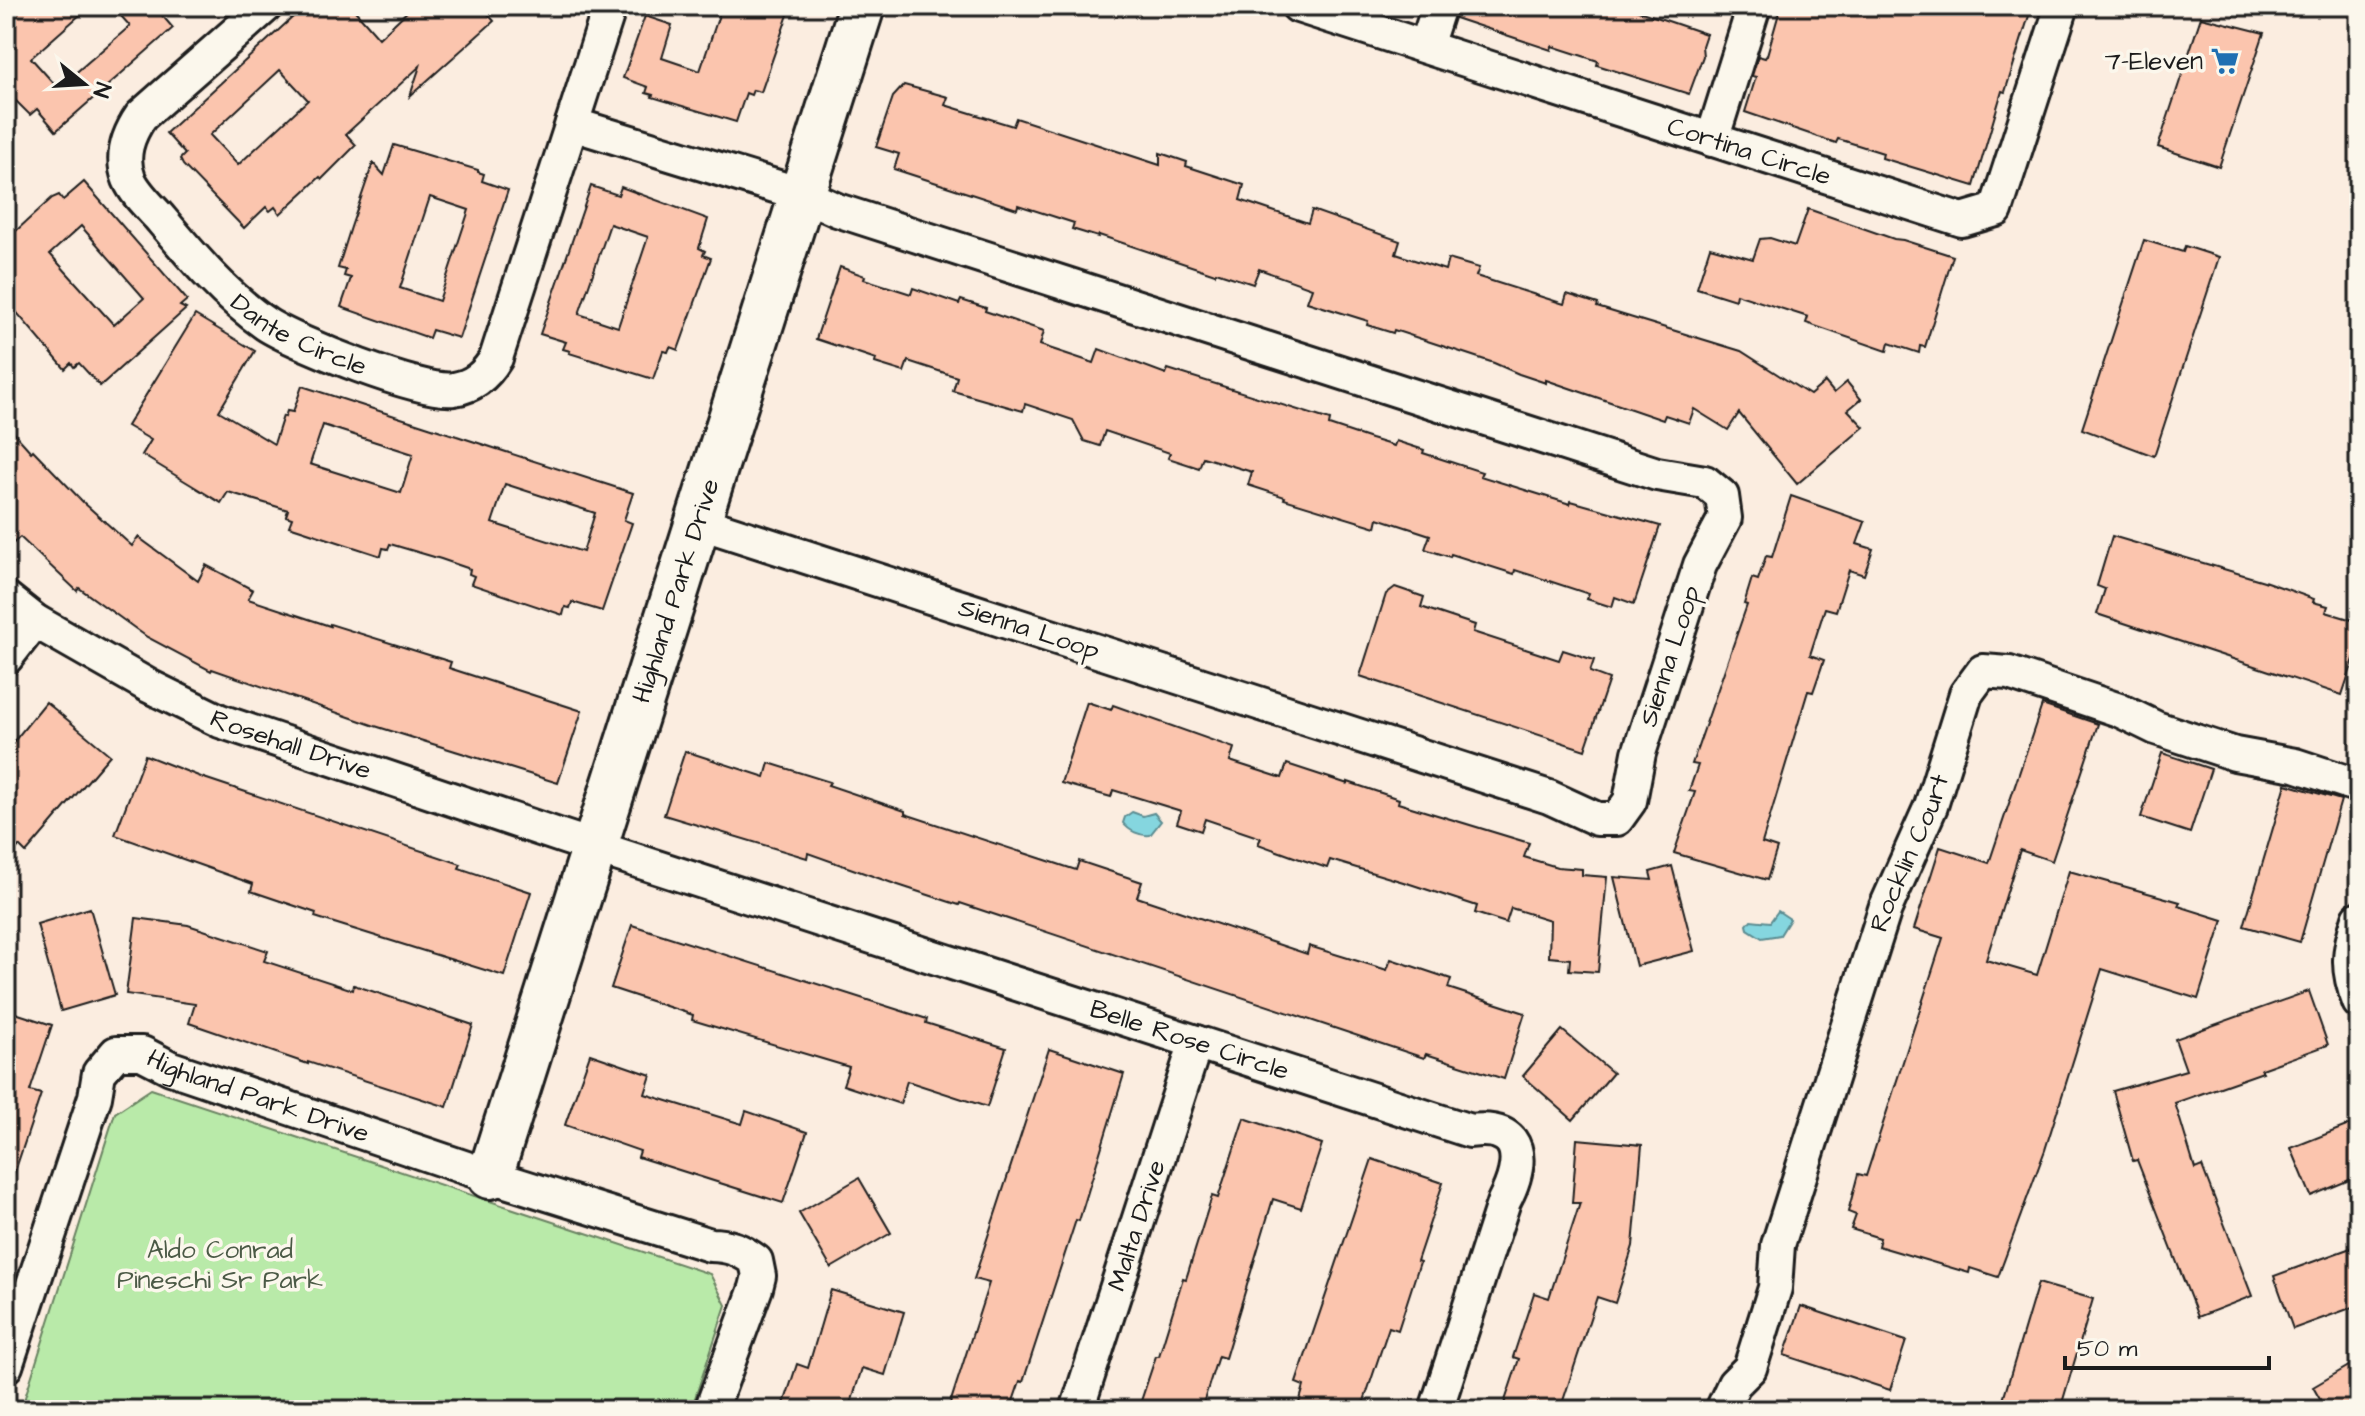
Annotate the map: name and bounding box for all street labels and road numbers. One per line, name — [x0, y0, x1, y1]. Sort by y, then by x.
street label: Cortina Circle — [1663, 108, 1836, 195]
street label: Dante Circle — [222, 285, 372, 385]
street label: Highland Park Drive — [624, 474, 729, 708]
street label: Sienna Loop — [1630, 581, 1710, 731]
street label: Sienna Loop — [954, 589, 1104, 669]
street label: Rosehall Drive — [204, 701, 376, 789]
street label: Rocklin Court — [1861, 769, 1958, 936]
street label: Belle Rose Circle — [1085, 991, 1294, 1089]
street label: Highland Park Drive — [140, 1040, 374, 1152]
street label: Malta Drive — [1099, 1155, 1175, 1296]

